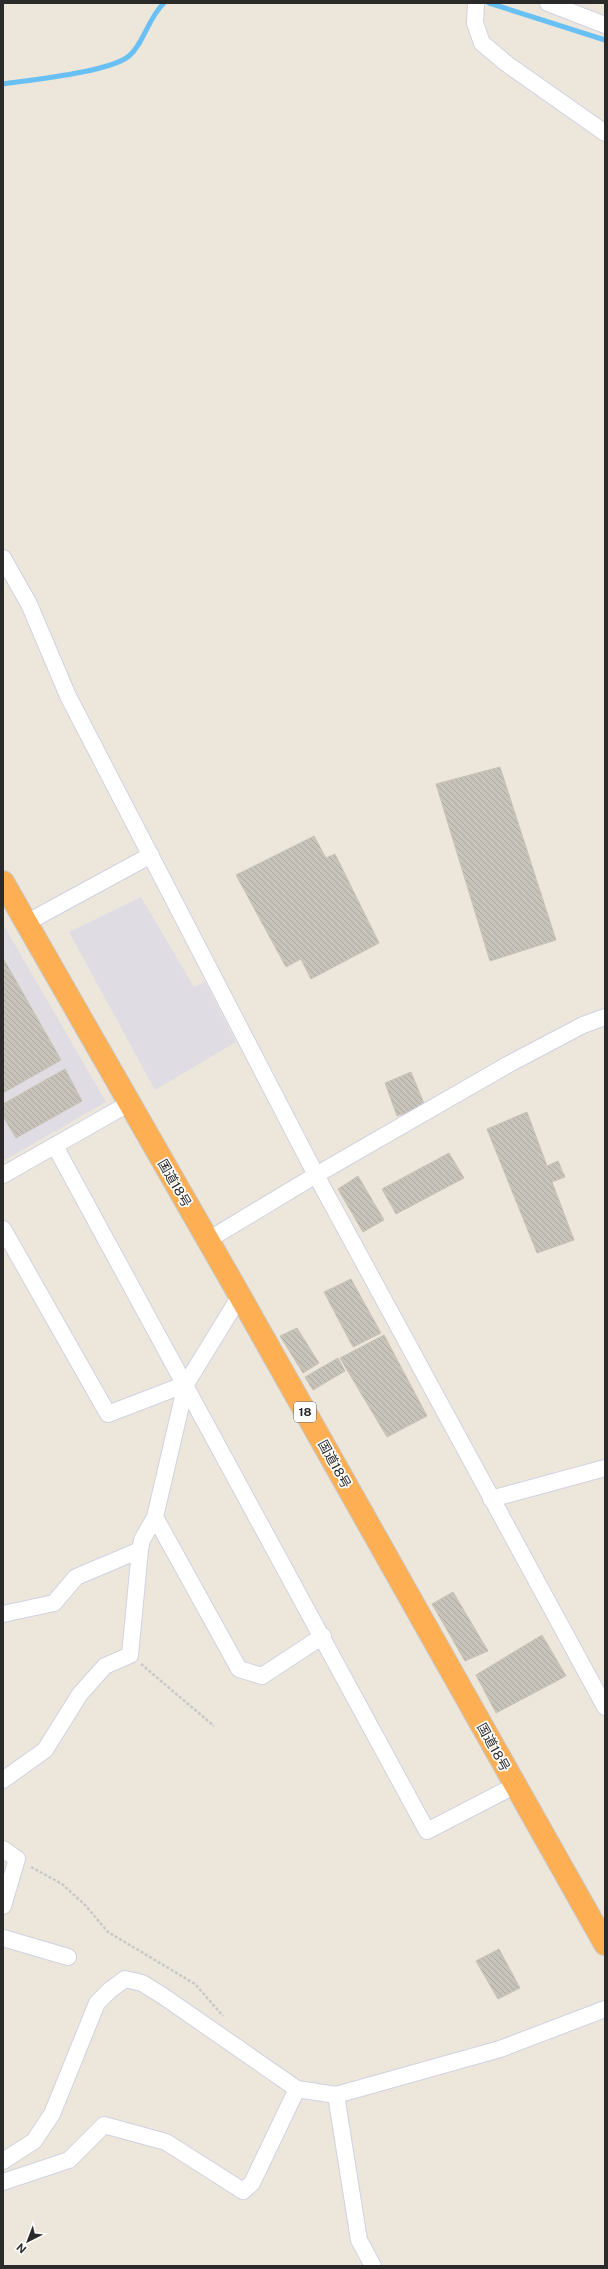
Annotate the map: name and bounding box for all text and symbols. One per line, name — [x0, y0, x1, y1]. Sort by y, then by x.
street label: 国道18号 — [155, 1157, 194, 1210]
road number: 18 — [294, 1402, 316, 1422]
street label: 国道18号 — [315, 1438, 354, 1491]
street label: 国道18号 — [474, 1721, 513, 1774]
north arrow — [8, 2221, 48, 2261]
text: N — [14, 2241, 29, 2256]

